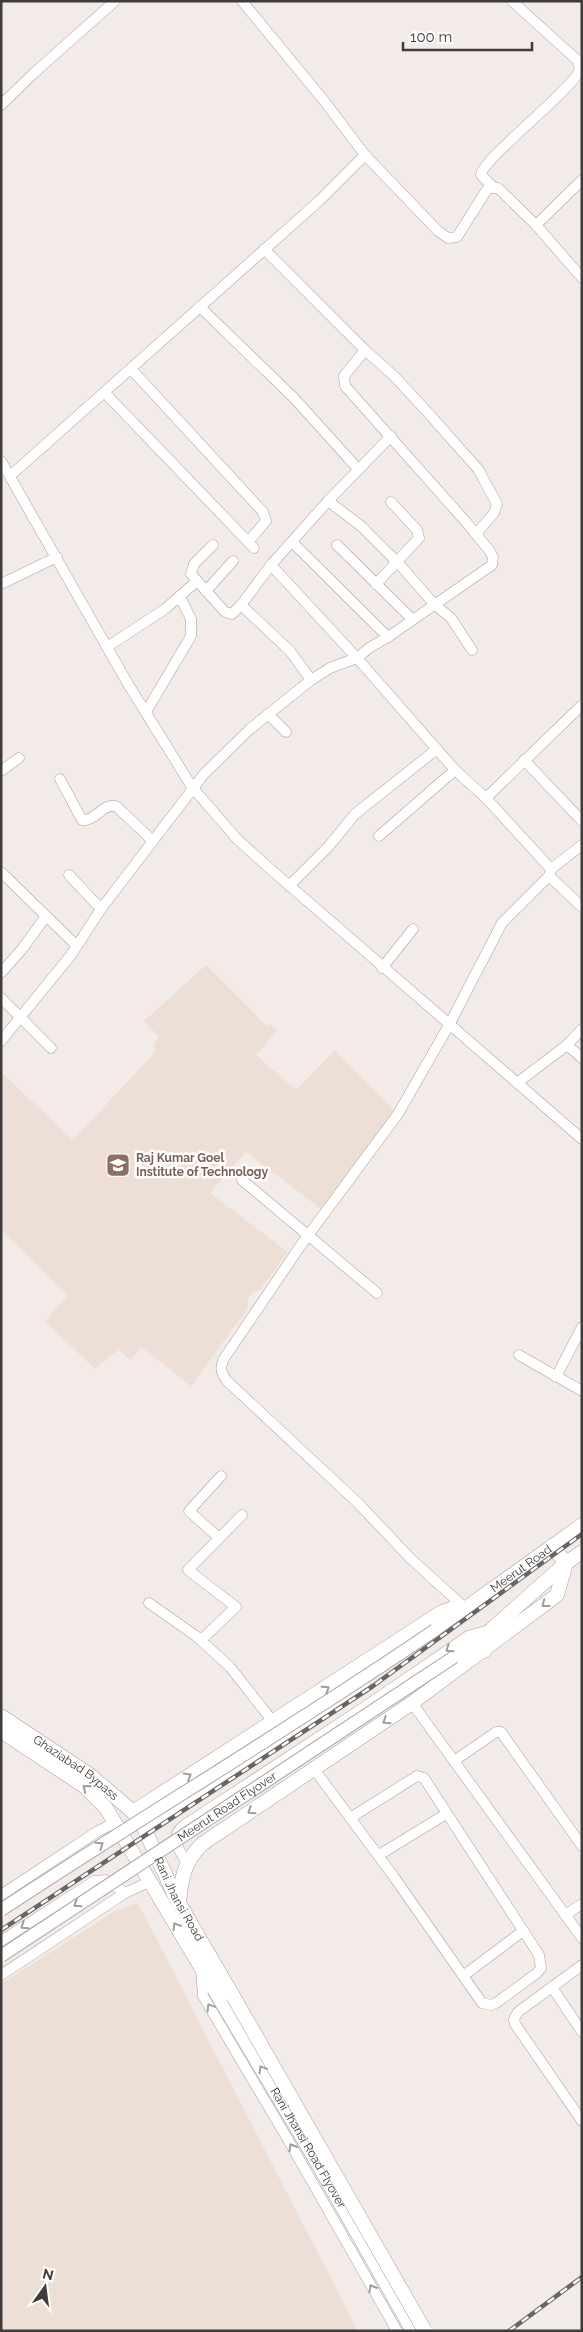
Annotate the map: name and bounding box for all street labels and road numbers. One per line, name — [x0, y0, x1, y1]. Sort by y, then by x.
street label: Meerut Road — [488, 1542, 554, 1595]
street label: Ghaziabad Bypass — [31, 1732, 121, 1803]
street label: Meerut Road Flyover — [175, 1769, 280, 1844]
street label: Rani Jhansi Road — [151, 1855, 207, 1944]
street label: Rani Jhansi Road Flyover — [267, 2085, 349, 2211]

